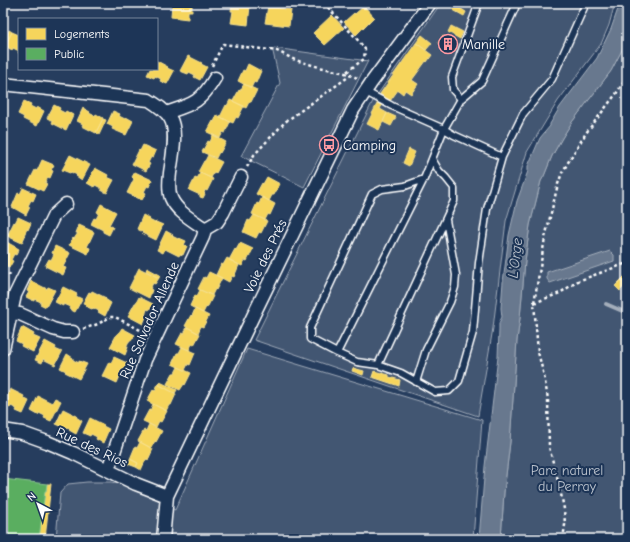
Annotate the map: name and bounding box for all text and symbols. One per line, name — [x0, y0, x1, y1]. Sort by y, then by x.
legend — [18, 18, 158, 70]
text: Logements — [54, 27, 110, 41]
building icon: Manille — [437, 33, 459, 55]
place label: Manille — [462, 36, 505, 53]
text: Public — [54, 47, 85, 61]
bus stop icon: Camping — [318, 134, 340, 156]
place label: Camping — [343, 137, 396, 154]
street label: Voie des Prés — [240, 217, 291, 296]
water label: L'Orge — [504, 236, 526, 279]
street label: Rue Salvador Allende — [116, 259, 183, 381]
street label: Rue des Rios — [53, 424, 130, 471]
park label: Parc naturel du Perray — [531, 462, 603, 495]
north arrow — [18, 484, 58, 524]
text: N — [25, 490, 39, 504]

